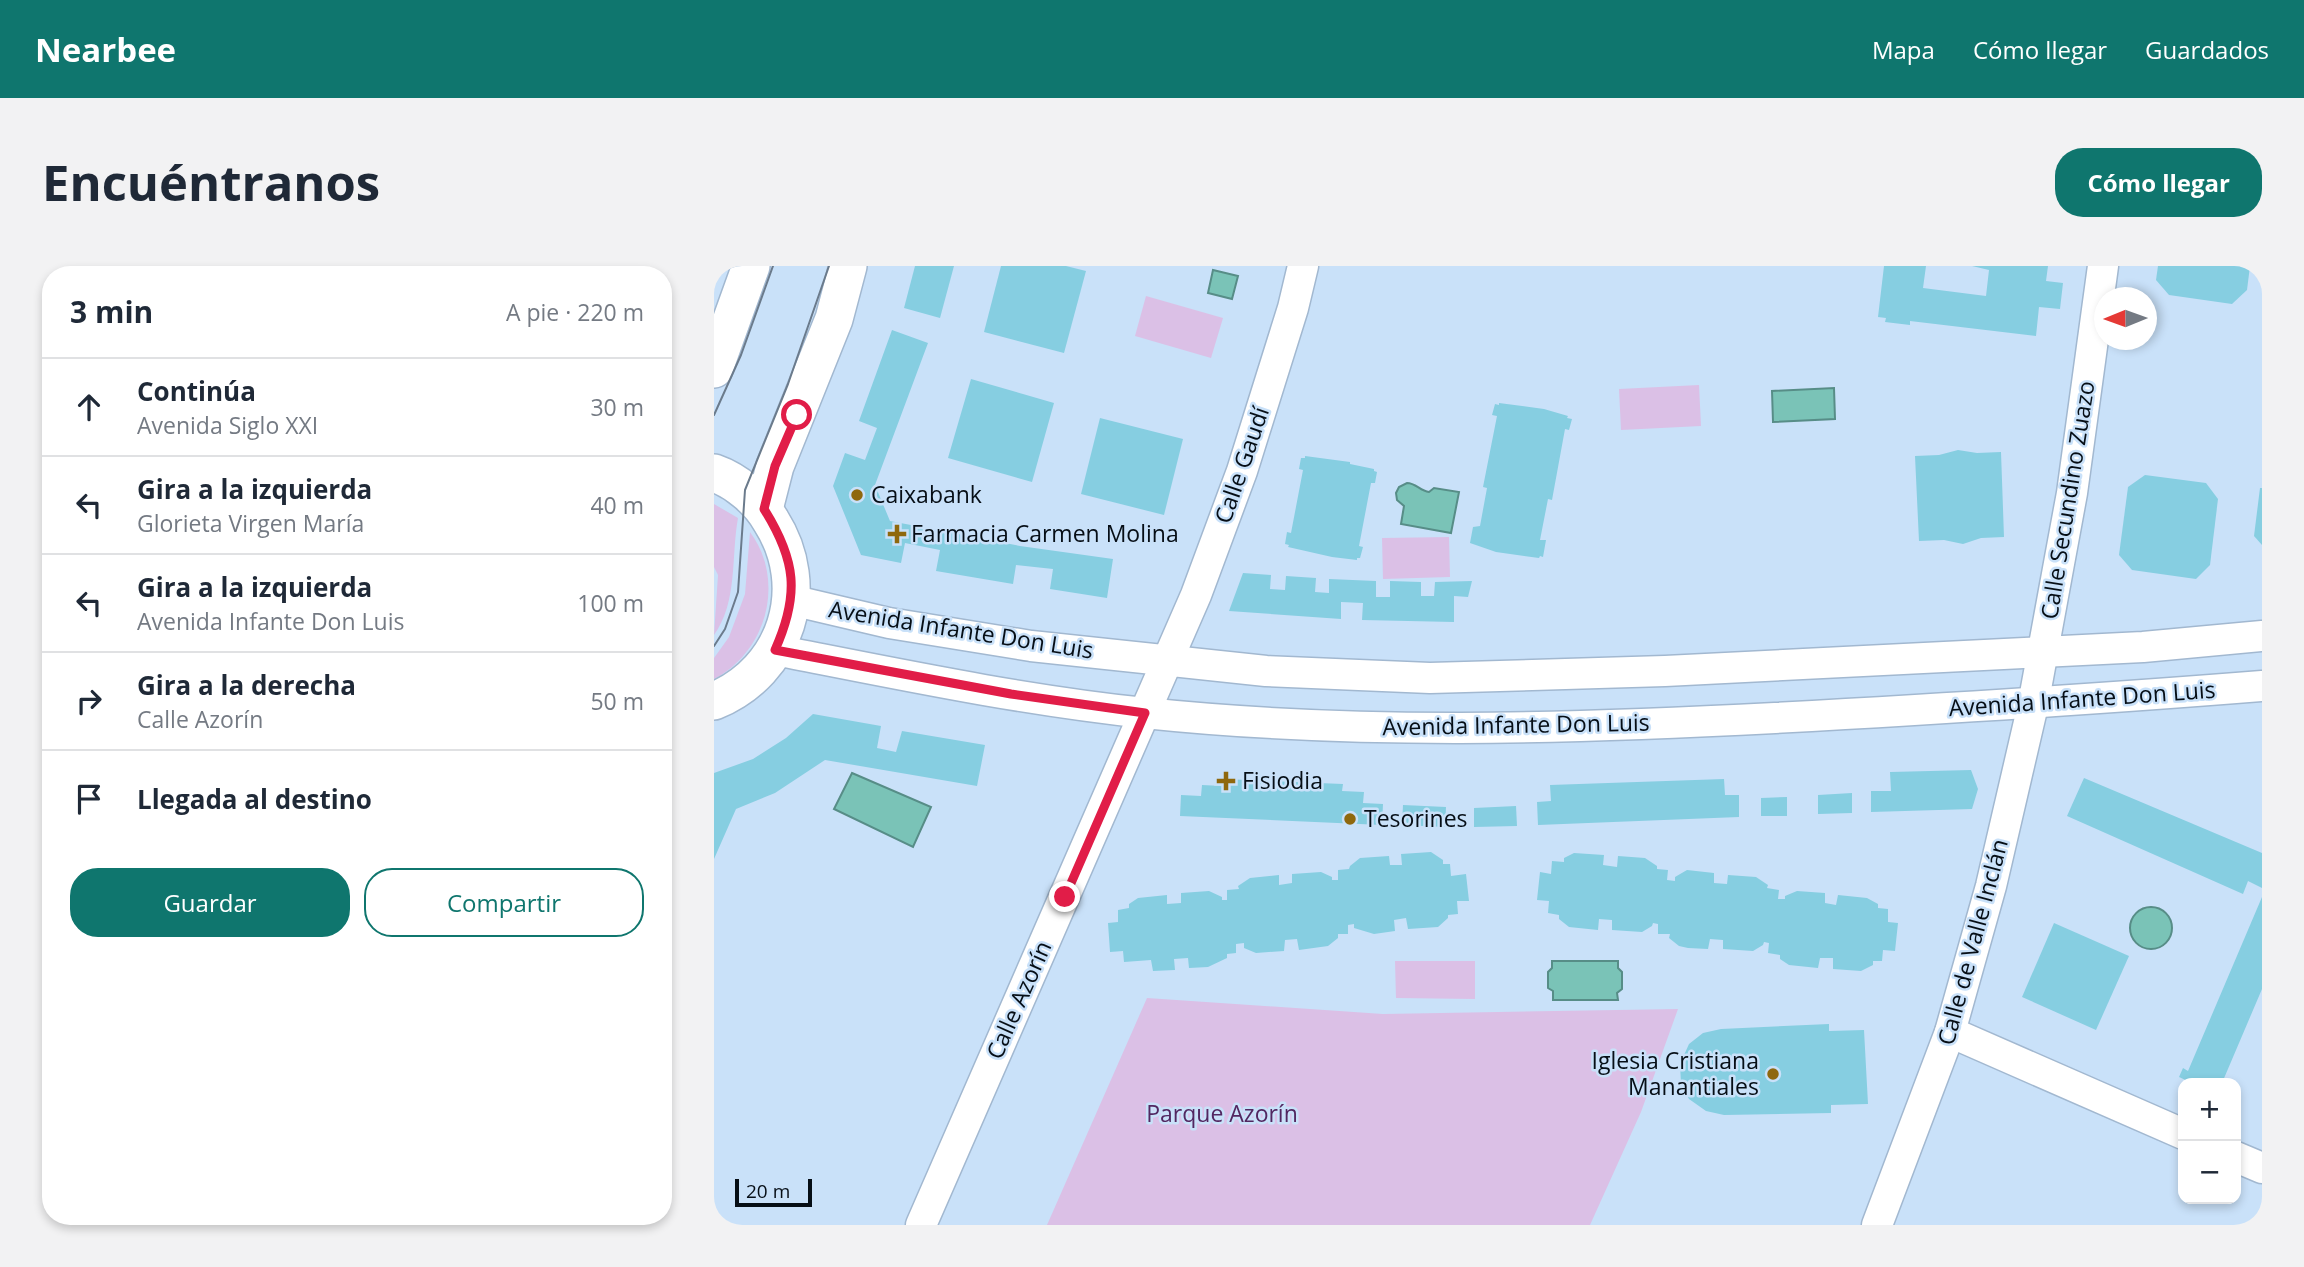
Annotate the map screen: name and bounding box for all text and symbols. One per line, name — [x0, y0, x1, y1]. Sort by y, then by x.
text: Nearbee — [35, 27, 176, 72]
text: Mapa — [1872, 33, 1935, 66]
text: Cómo llegar — [1973, 33, 2107, 66]
text: Guardados — [2145, 33, 2269, 66]
button: Cómo llegar — [2055, 148, 2262, 217]
text: Encuéntranos — [42, 149, 380, 215]
north arrow — [2094, 287, 2157, 350]
text: 3 min — [70, 291, 153, 332]
text: A pie · 220 m — [506, 296, 644, 328]
text: Continúa — [137, 373, 256, 409]
street label: Calle Secundino Zuazo — [2032, 378, 2102, 621]
icon: ahead — [70, 388, 108, 426]
text: 30 m — [590, 391, 644, 423]
route start — [781, 399, 812, 430]
street label: Calle Gaudí — [1206, 401, 1276, 527]
text: Avenida Siglo XXI — [137, 409, 318, 441]
text: Gira a la izquierda — [137, 471, 372, 507]
place label: Caixabank — [871, 478, 982, 510]
icon: left — [70, 486, 108, 524]
marker: Caixabank — [849, 487, 865, 503]
text: 40 m — [590, 489, 644, 521]
text: Glorieta Virgen María — [137, 507, 364, 539]
place label: Farmacia Carmen Molina — [911, 517, 1179, 549]
marker: Farmacia Carmen Molina — [889, 526, 905, 542]
text: Gira a la izquierda — [137, 569, 372, 605]
icon: left — [70, 584, 108, 622]
text: 100 m — [577, 587, 644, 619]
street label: Avenida Infante Don Luis — [827, 592, 1096, 666]
text: Avenida Infante Don Luis — [137, 605, 404, 637]
text: Gira a la derecha — [137, 667, 356, 703]
street label: Avenida Infante Don Luis — [1947, 673, 2216, 723]
icon: right — [70, 682, 108, 720]
text: 50 m — [590, 685, 644, 717]
text: Calle Azorín — [137, 703, 263, 735]
street label: Avenida Infante Don Luis — [1382, 706, 1650, 742]
place label: Fisiodia — [1242, 764, 1323, 796]
marker: Fisiodia — [1216, 771, 1236, 791]
icon: arrive — [70, 780, 108, 818]
text: Llegada al destino — [137, 781, 372, 817]
place label: Tesorines — [1364, 802, 1468, 834]
marker: Tesorines — [1342, 811, 1358, 827]
street label: Calle de Valle Inclán — [1929, 835, 2015, 1048]
button: Guardar — [70, 868, 350, 937]
button: Compartir — [364, 868, 644, 937]
route end — [1049, 881, 1080, 912]
street label: Calle Azorín — [978, 935, 1058, 1064]
place label: Iglesia Cristiana Manantiales — [1592, 1044, 1759, 1102]
marker: Iglesia Cristiana Manantiales — [1765, 1066, 1781, 1082]
map controls — [2178, 1078, 2241, 1204]
button: + — [2178, 1078, 2241, 1141]
park label: Parque Azorín — [1146, 1097, 1298, 1129]
button: − — [2178, 1141, 2241, 1204]
scale bar — [735, 1176, 812, 1208]
text: 20 m — [746, 1178, 790, 1204]

